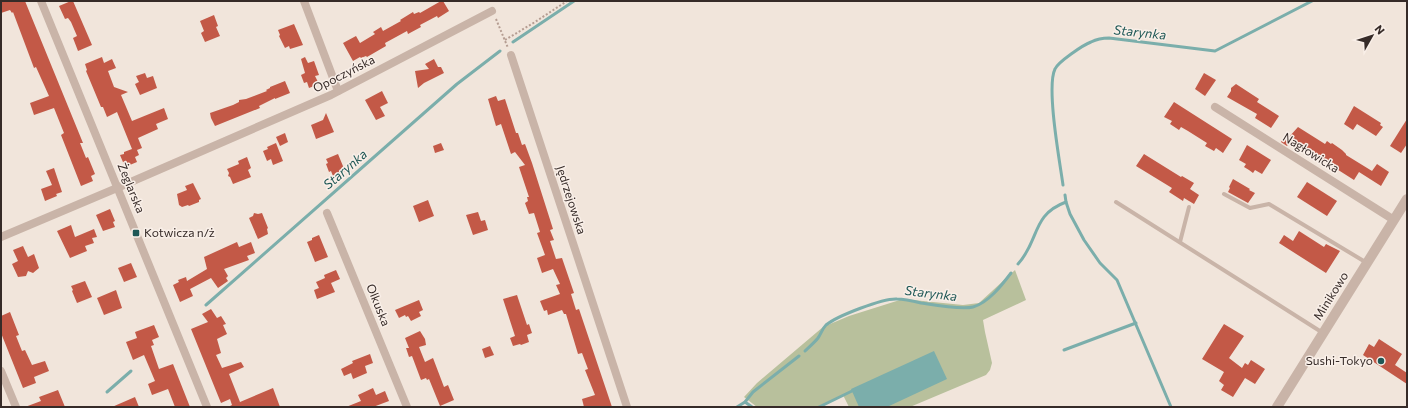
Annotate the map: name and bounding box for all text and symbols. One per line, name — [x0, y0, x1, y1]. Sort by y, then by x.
north arrow — [1352, 16, 1392, 56]
water label: Starynka — [1113, 21, 1167, 43]
text: N — [1373, 22, 1388, 37]
street label: Opoczyńska — [310, 52, 377, 95]
street label: Nagłowicka — [1281, 129, 1342, 175]
water label: Starynka — [320, 146, 370, 192]
street label: Żeglarska — [116, 160, 148, 215]
street label: Jędrzejowska — [553, 163, 590, 236]
place label: Kotwicza n/ż — [144, 225, 215, 239]
marker: Kotwicza n/ż — [131, 228, 141, 238]
street label: Minikowo — [1310, 269, 1350, 322]
street label: Olkuska — [364, 281, 394, 328]
water label: Starynka — [904, 282, 958, 304]
place label: Sushi-Tokyo — [1306, 353, 1373, 367]
marker: Sushi-Tokyo — [1376, 356, 1386, 366]

